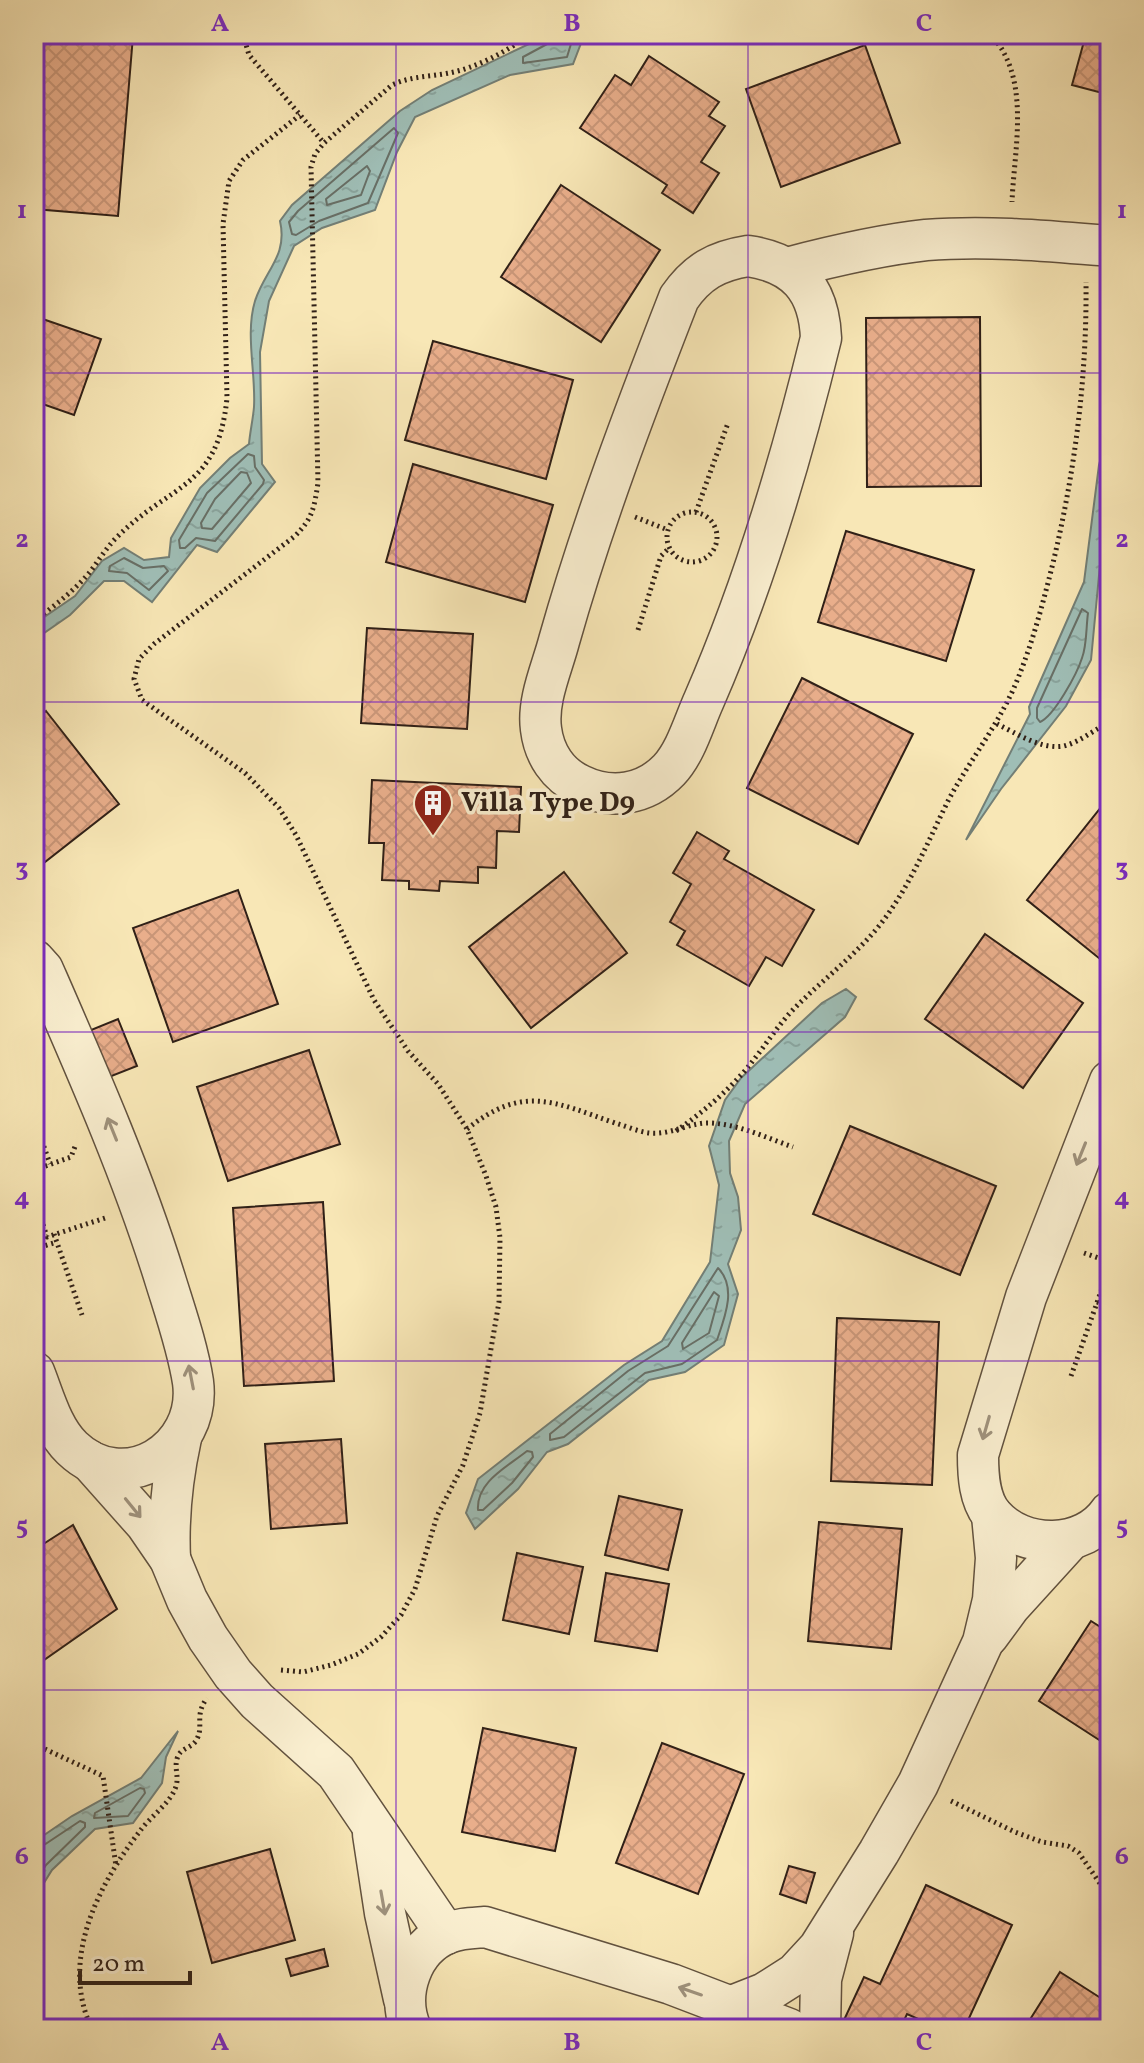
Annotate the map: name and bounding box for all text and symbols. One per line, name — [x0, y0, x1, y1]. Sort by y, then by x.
text: A — [211, 6, 230, 42]
text: B — [563, 6, 581, 42]
text: C — [916, 6, 932, 42]
text: 1 — [17, 193, 27, 229]
text: 1 — [1117, 193, 1127, 229]
text: 2 — [15, 522, 29, 558]
text: 2 — [1115, 522, 1129, 558]
building icon: Villa Type D9 — [412, 782, 454, 837]
place label: Villa Type D9 — [461, 784, 635, 823]
text: 3 — [15, 851, 29, 887]
text: 3 — [1115, 851, 1129, 887]
one-way arrow — [103, 1117, 118, 1142]
one-way arrow — [1072, 1141, 1087, 1166]
text: 4 — [14, 1180, 30, 1216]
text: 4 — [1114, 1180, 1130, 1216]
one-way arrow — [183, 1364, 198, 1390]
one-way arrow — [978, 1415, 993, 1441]
one-way arrow — [124, 1497, 142, 1518]
text: 5 — [16, 1509, 28, 1545]
text: 5 — [1116, 1509, 1128, 1545]
text: 6 — [15, 1839, 29, 1875]
text: 6 — [1115, 1839, 1129, 1875]
one-way arrow — [377, 1890, 392, 1915]
scale bar — [80, 1935, 190, 1985]
text: 20 m — [92, 1948, 145, 1982]
one-way arrow — [678, 1983, 702, 1997]
text: A — [211, 2025, 230, 2061]
text: B — [563, 2025, 581, 2061]
text: C — [916, 2025, 932, 2061]

